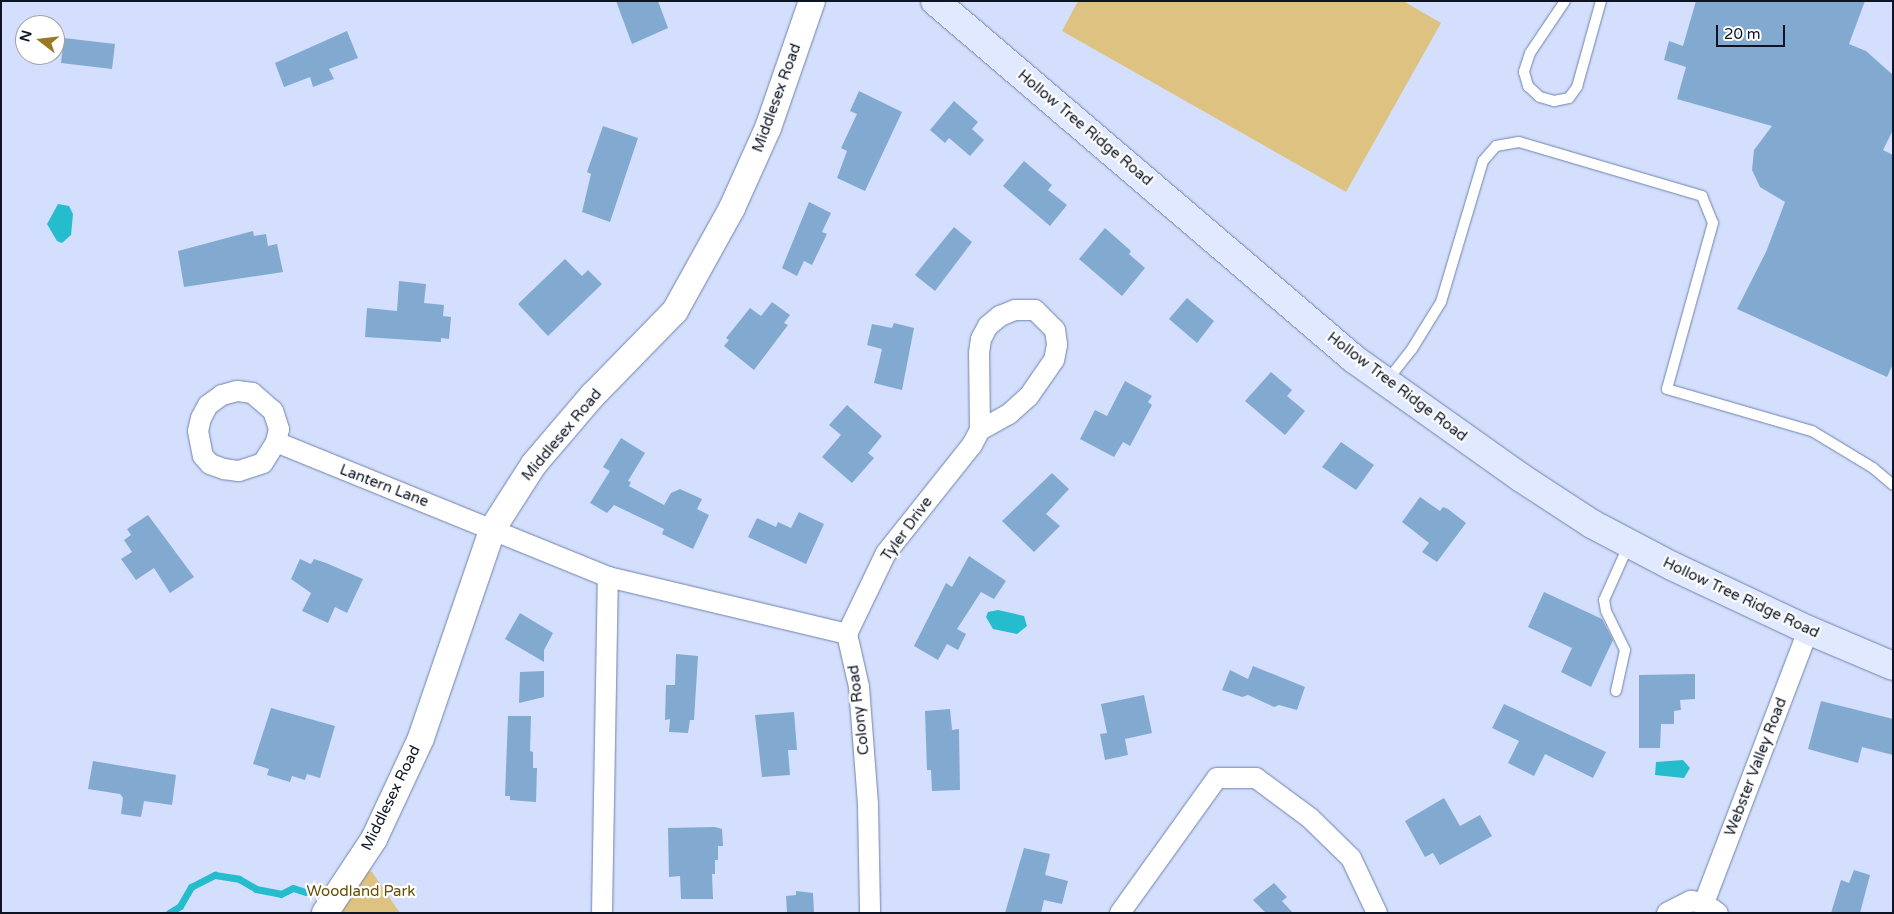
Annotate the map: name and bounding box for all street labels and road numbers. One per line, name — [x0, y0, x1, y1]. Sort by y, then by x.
street label: Middlesex Road — [749, 41, 805, 155]
street label: Hollow Tree Ridge Road — [1014, 66, 1156, 190]
street label: Hollow Tree Ridge Road — [1323, 328, 1471, 446]
street label: Middlesex Road — [518, 385, 606, 485]
street label: Lantern Lane — [337, 461, 431, 511]
street label: Tyler Drive — [878, 493, 936, 565]
street label: Hollow Tree Ridge Road — [1660, 554, 1822, 642]
street label: Colony Road — [845, 664, 873, 756]
street label: Webster Valley Road — [1721, 695, 1791, 839]
street label: Middlesex Road — [358, 743, 424, 853]

